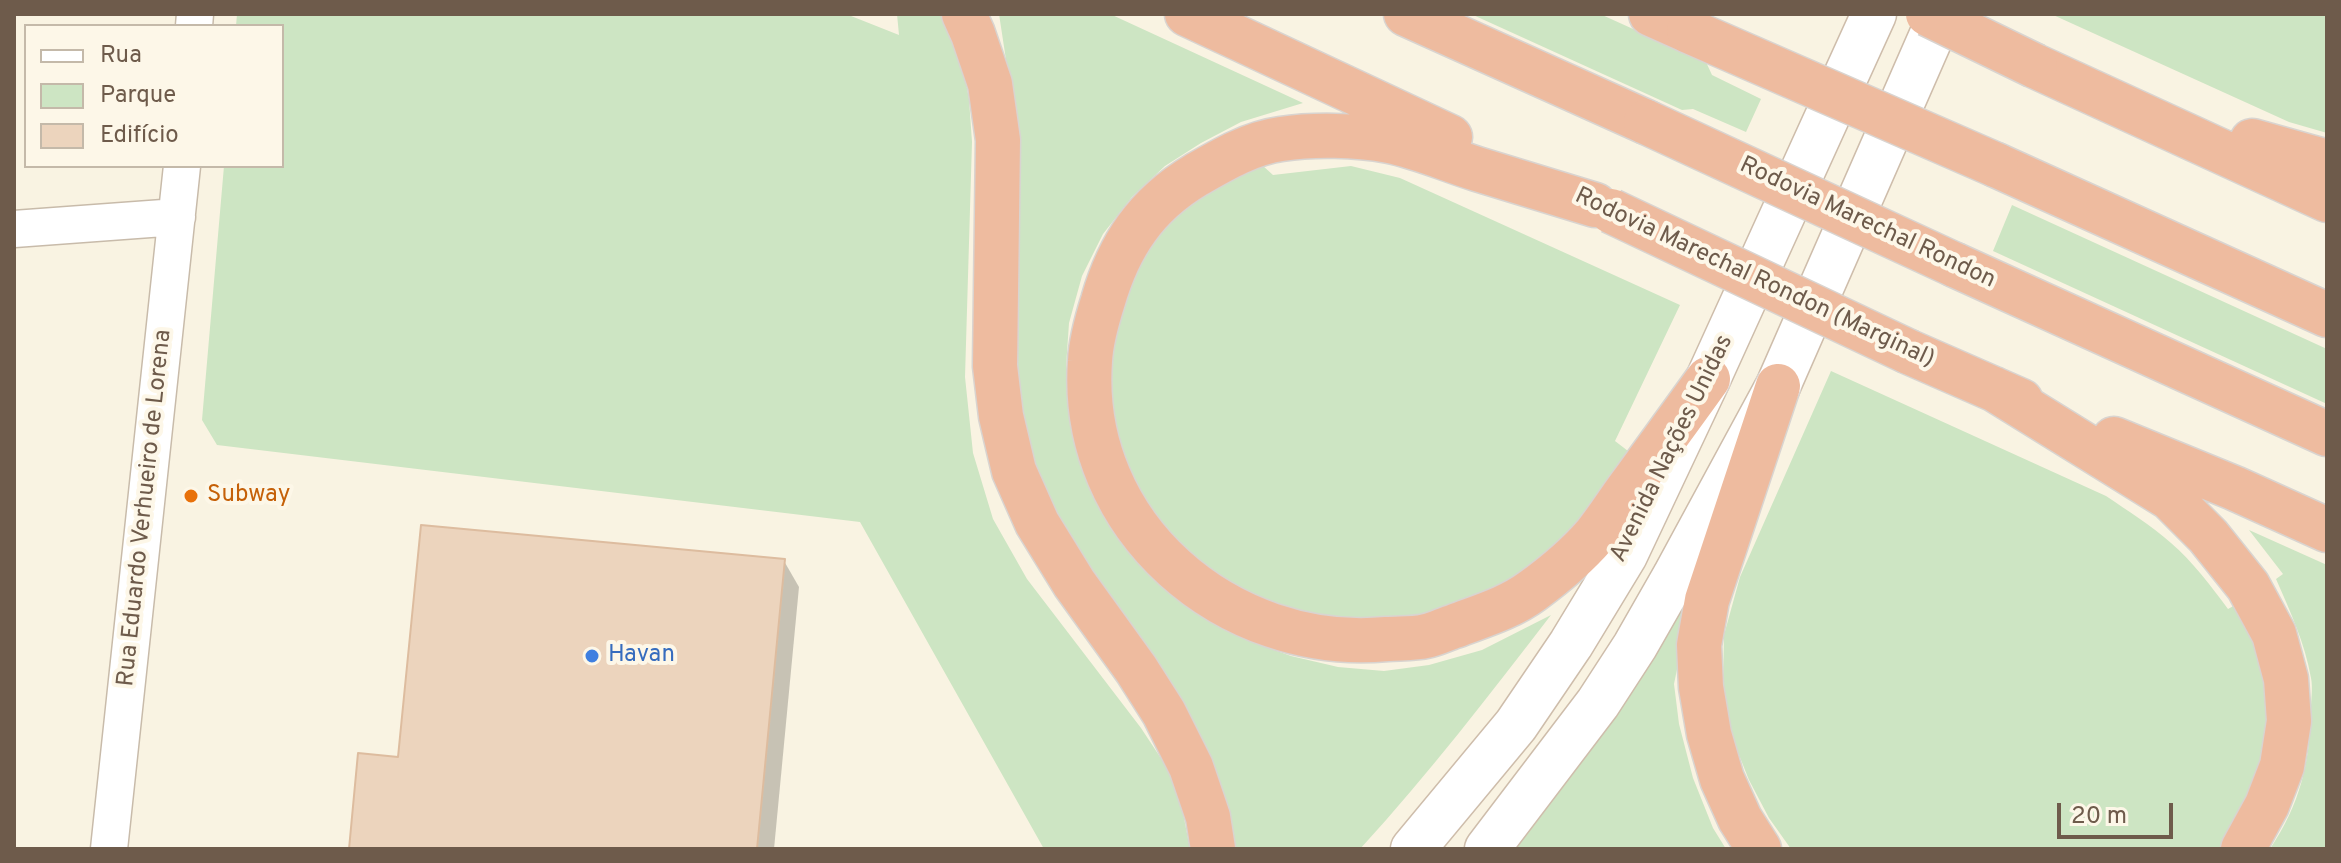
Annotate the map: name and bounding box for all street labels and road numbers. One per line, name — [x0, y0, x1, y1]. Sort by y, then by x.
street label: Rodovia Marechal Rondon — [1734, 152, 2000, 296]
street label: Rodovia Marechal Rondon (Marginal) — [1570, 183, 1938, 375]
street label: Rua Eduardo Verhueiro de Lorena — [113, 328, 179, 688]
street label: Avenida Nações Unidas — [1605, 331, 1741, 567]

